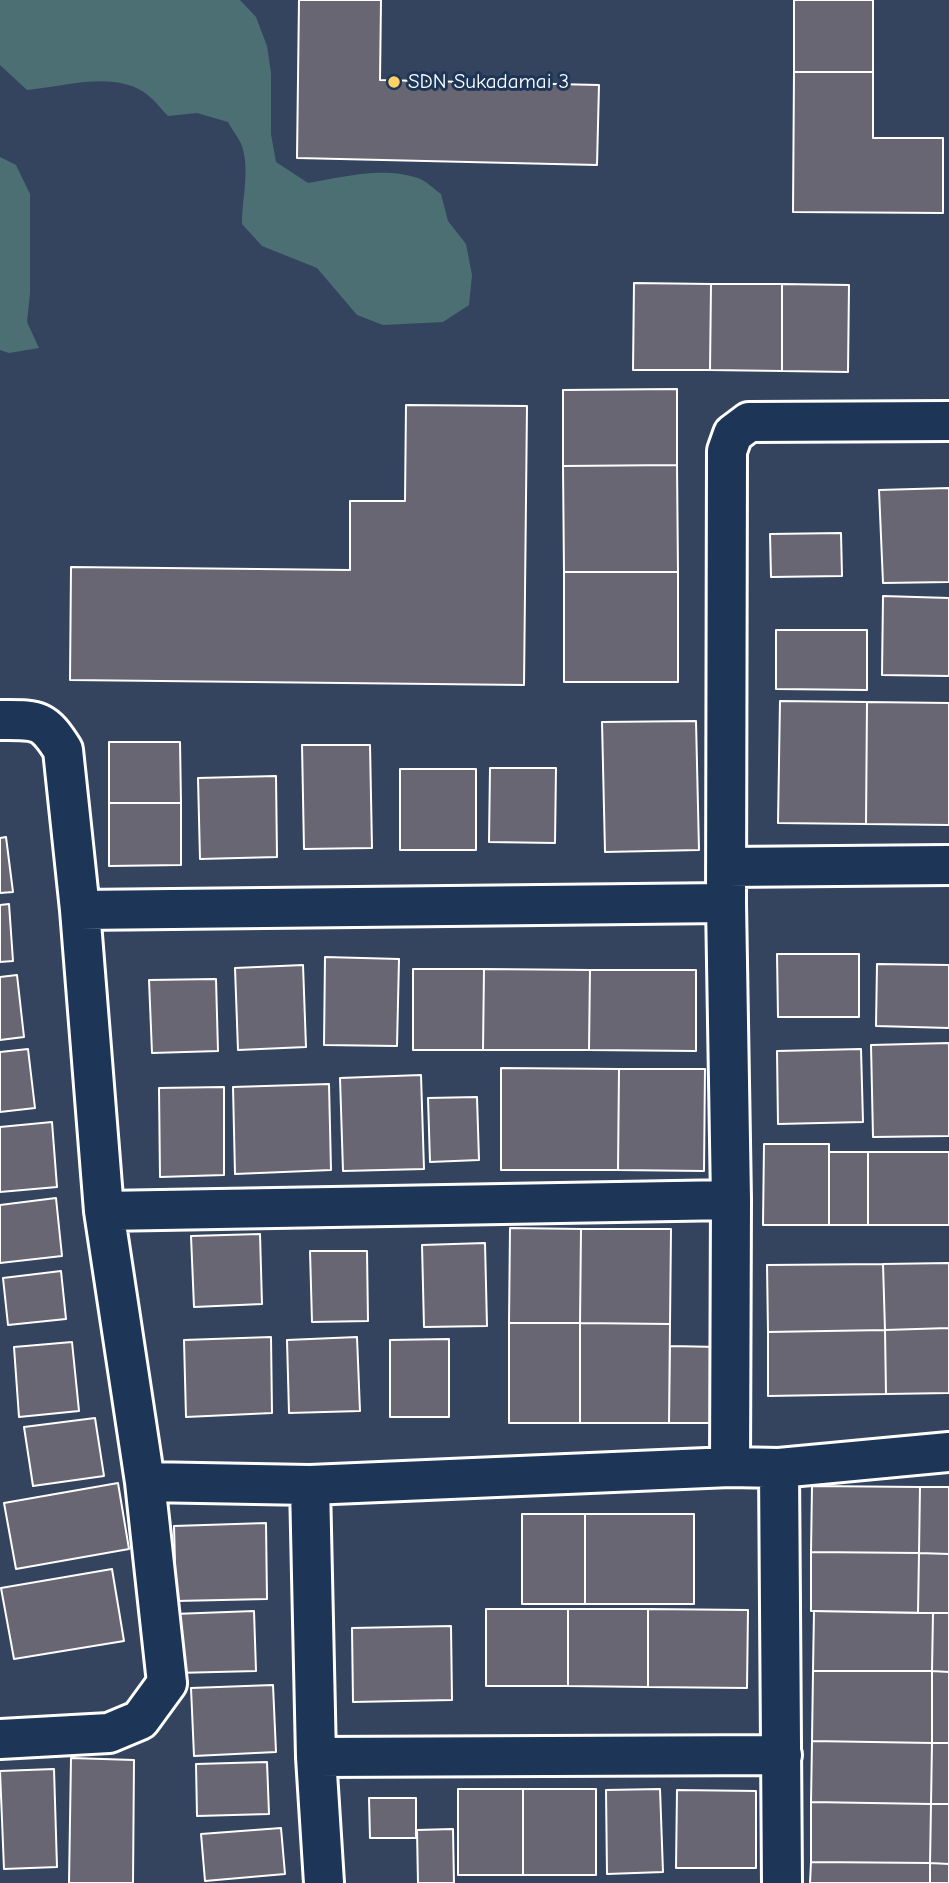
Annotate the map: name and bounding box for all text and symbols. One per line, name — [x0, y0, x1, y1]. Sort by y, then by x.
place label: SDN Sukadamai 3 — [408, 69, 569, 95]
marker: SDN Sukadamai 3 — [386, 74, 402, 90]

